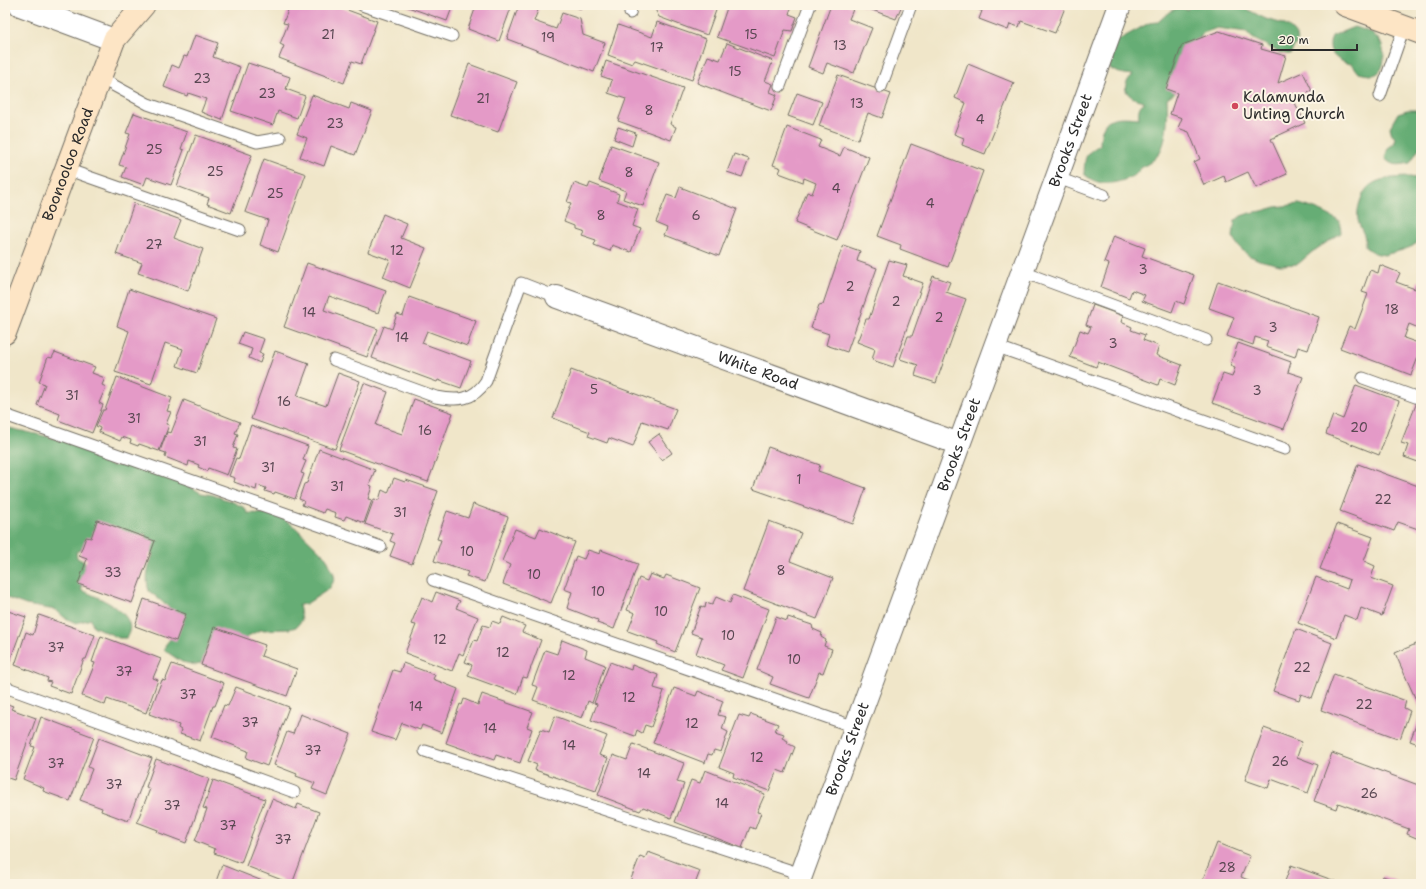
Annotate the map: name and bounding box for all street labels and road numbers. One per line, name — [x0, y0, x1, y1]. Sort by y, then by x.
street label: Brooks Street — [1044, 91, 1097, 190]
street label: Boonooloo Road — [38, 104, 98, 224]
street label: White Road — [715, 347, 802, 395]
street label: Brooks Street — [933, 395, 985, 494]
street label: Brooks Street — [821, 699, 874, 798]

